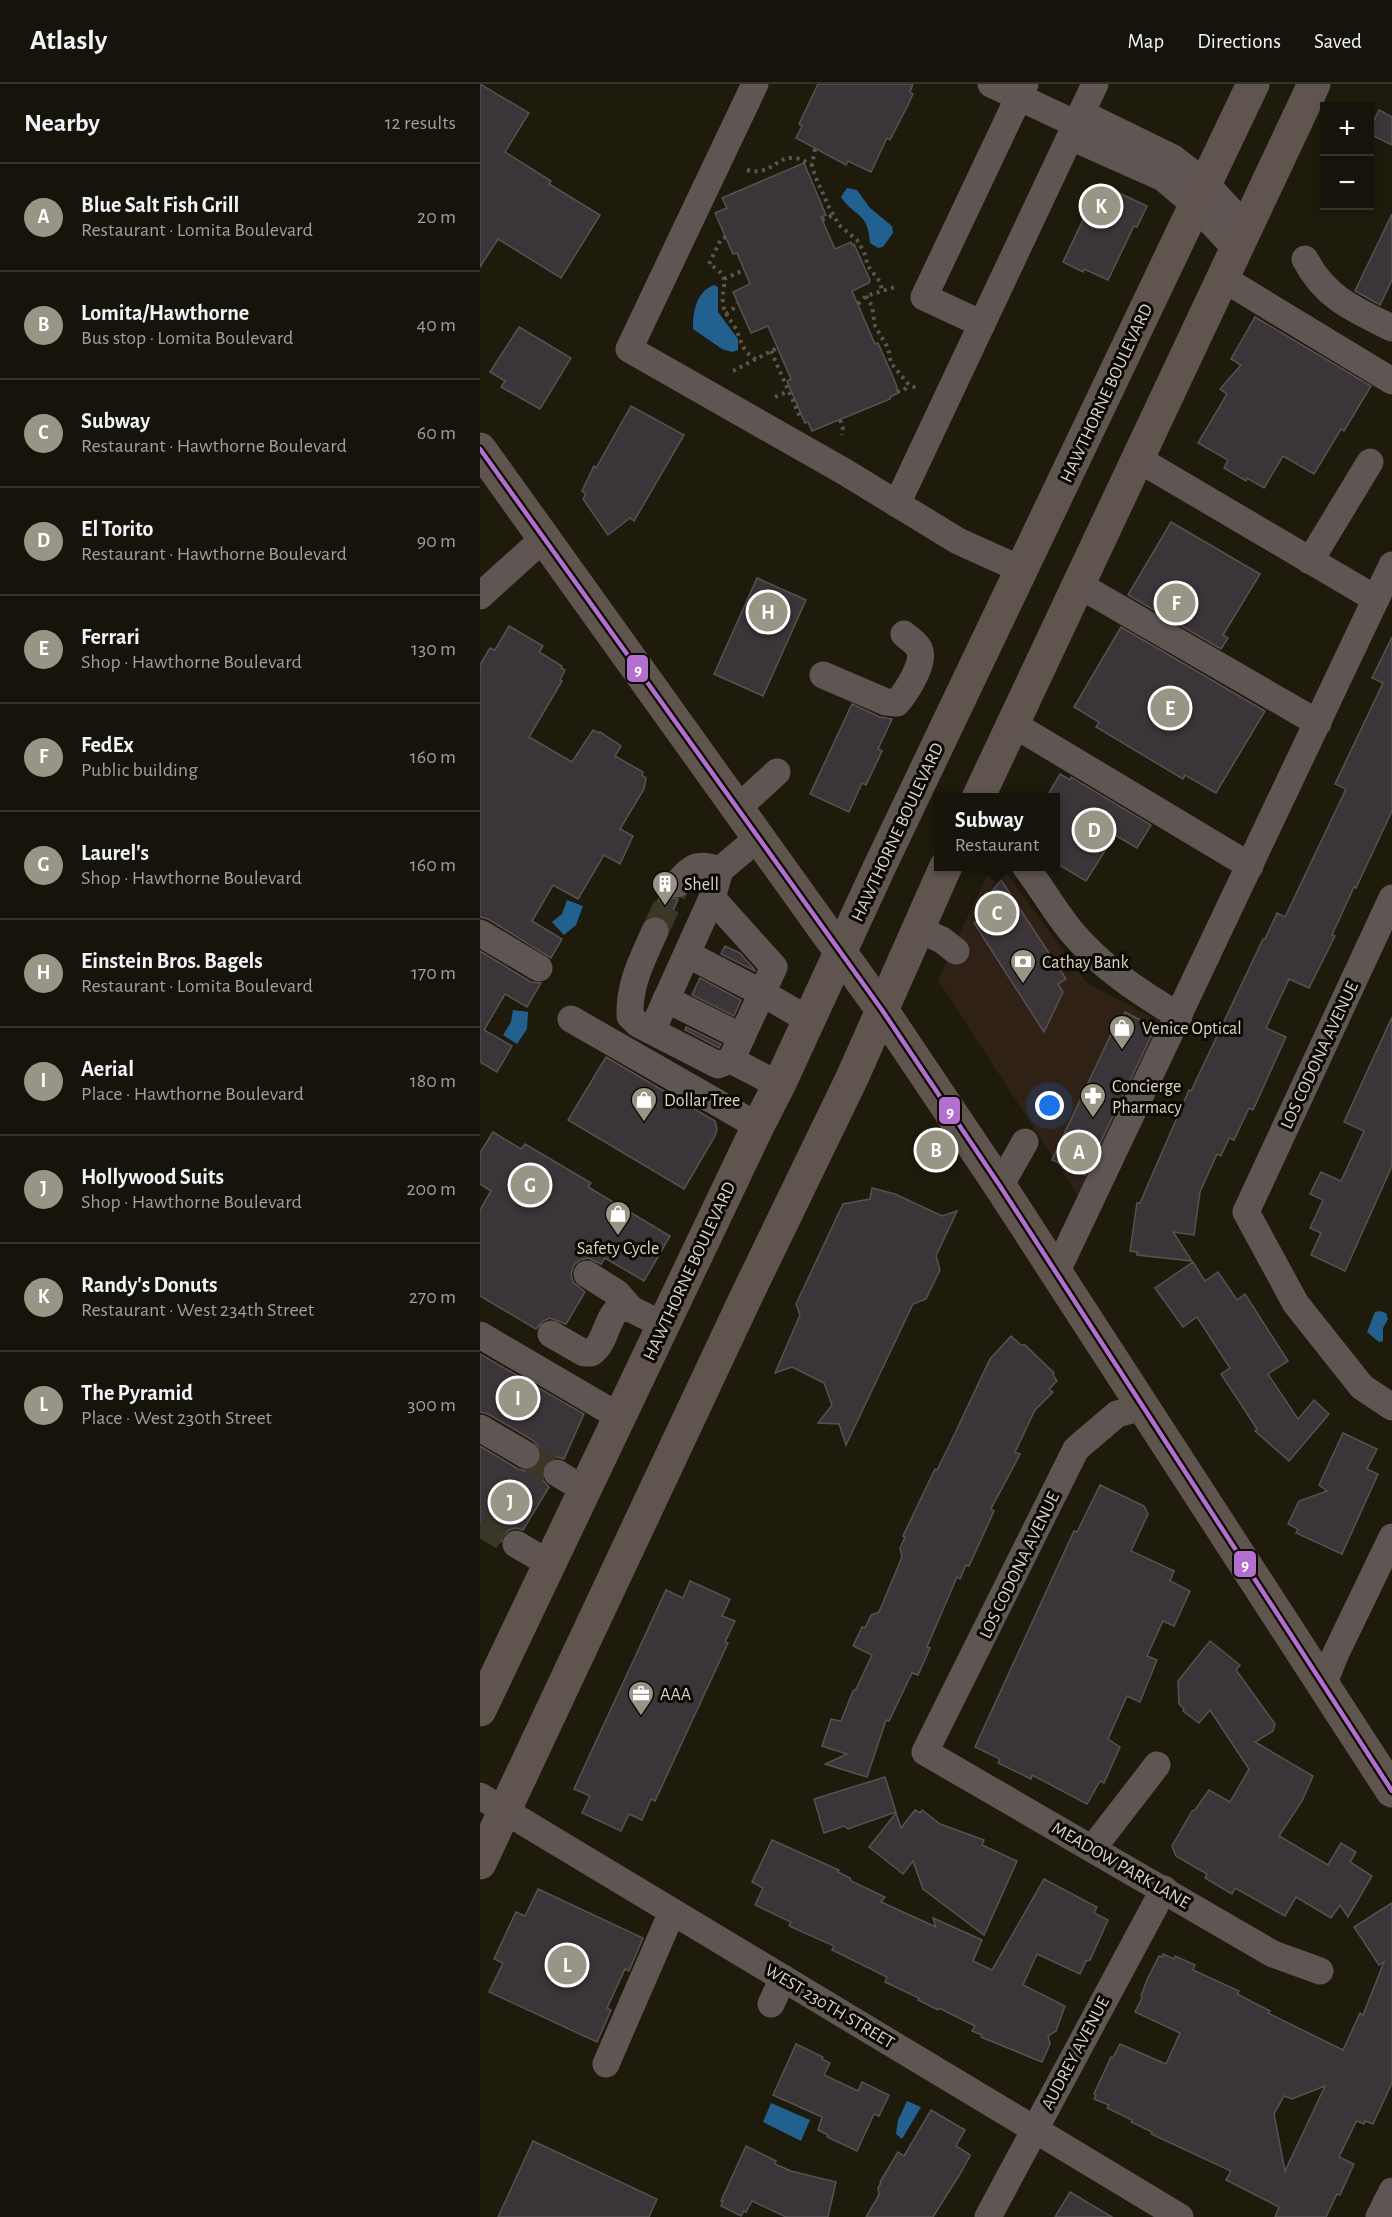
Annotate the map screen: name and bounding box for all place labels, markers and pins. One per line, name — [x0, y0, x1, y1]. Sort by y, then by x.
pin: K — [1082, 184, 1120, 228]
pin: F — [1156, 580, 1196, 626]
pin: H — [748, 590, 788, 634]
pin: E — [1150, 686, 1190, 730]
pin: D — [1074, 808, 1114, 852]
building icon: Shell — [650, 869, 680, 907]
place label: Shell — [684, 876, 719, 894]
pin: C — [978, 890, 1016, 936]
bank icon: Cathay Bank — [1008, 947, 1038, 985]
place label: Cathay Bank — [1042, 954, 1130, 972]
shop icon: Venice Optical — [1107, 1013, 1137, 1051]
place label: Venice Optical — [1142, 1020, 1242, 1038]
place label: Concierge Pharmacy — [1112, 1078, 1182, 1117]
pharmacy icon: Concierge Pharmacy — [1078, 1081, 1108, 1119]
shop icon: Dollar Tree — [629, 1085, 659, 1123]
place label: Dollar Tree — [664, 1092, 740, 1110]
pin: B — [916, 1128, 956, 1172]
pin: A — [1060, 1130, 1098, 1174]
pin: G — [511, 1162, 550, 1208]
shop icon: Safety Cycle — [603, 1199, 633, 1237]
place label: Safety Cycle — [577, 1240, 659, 1258]
pin: I — [498, 1376, 537, 1420]
pin: J — [490, 1480, 530, 1524]
office icon: AAA — [626, 1679, 656, 1717]
place label: AAA — [660, 1686, 692, 1704]
pin: L — [548, 1942, 586, 1988]

